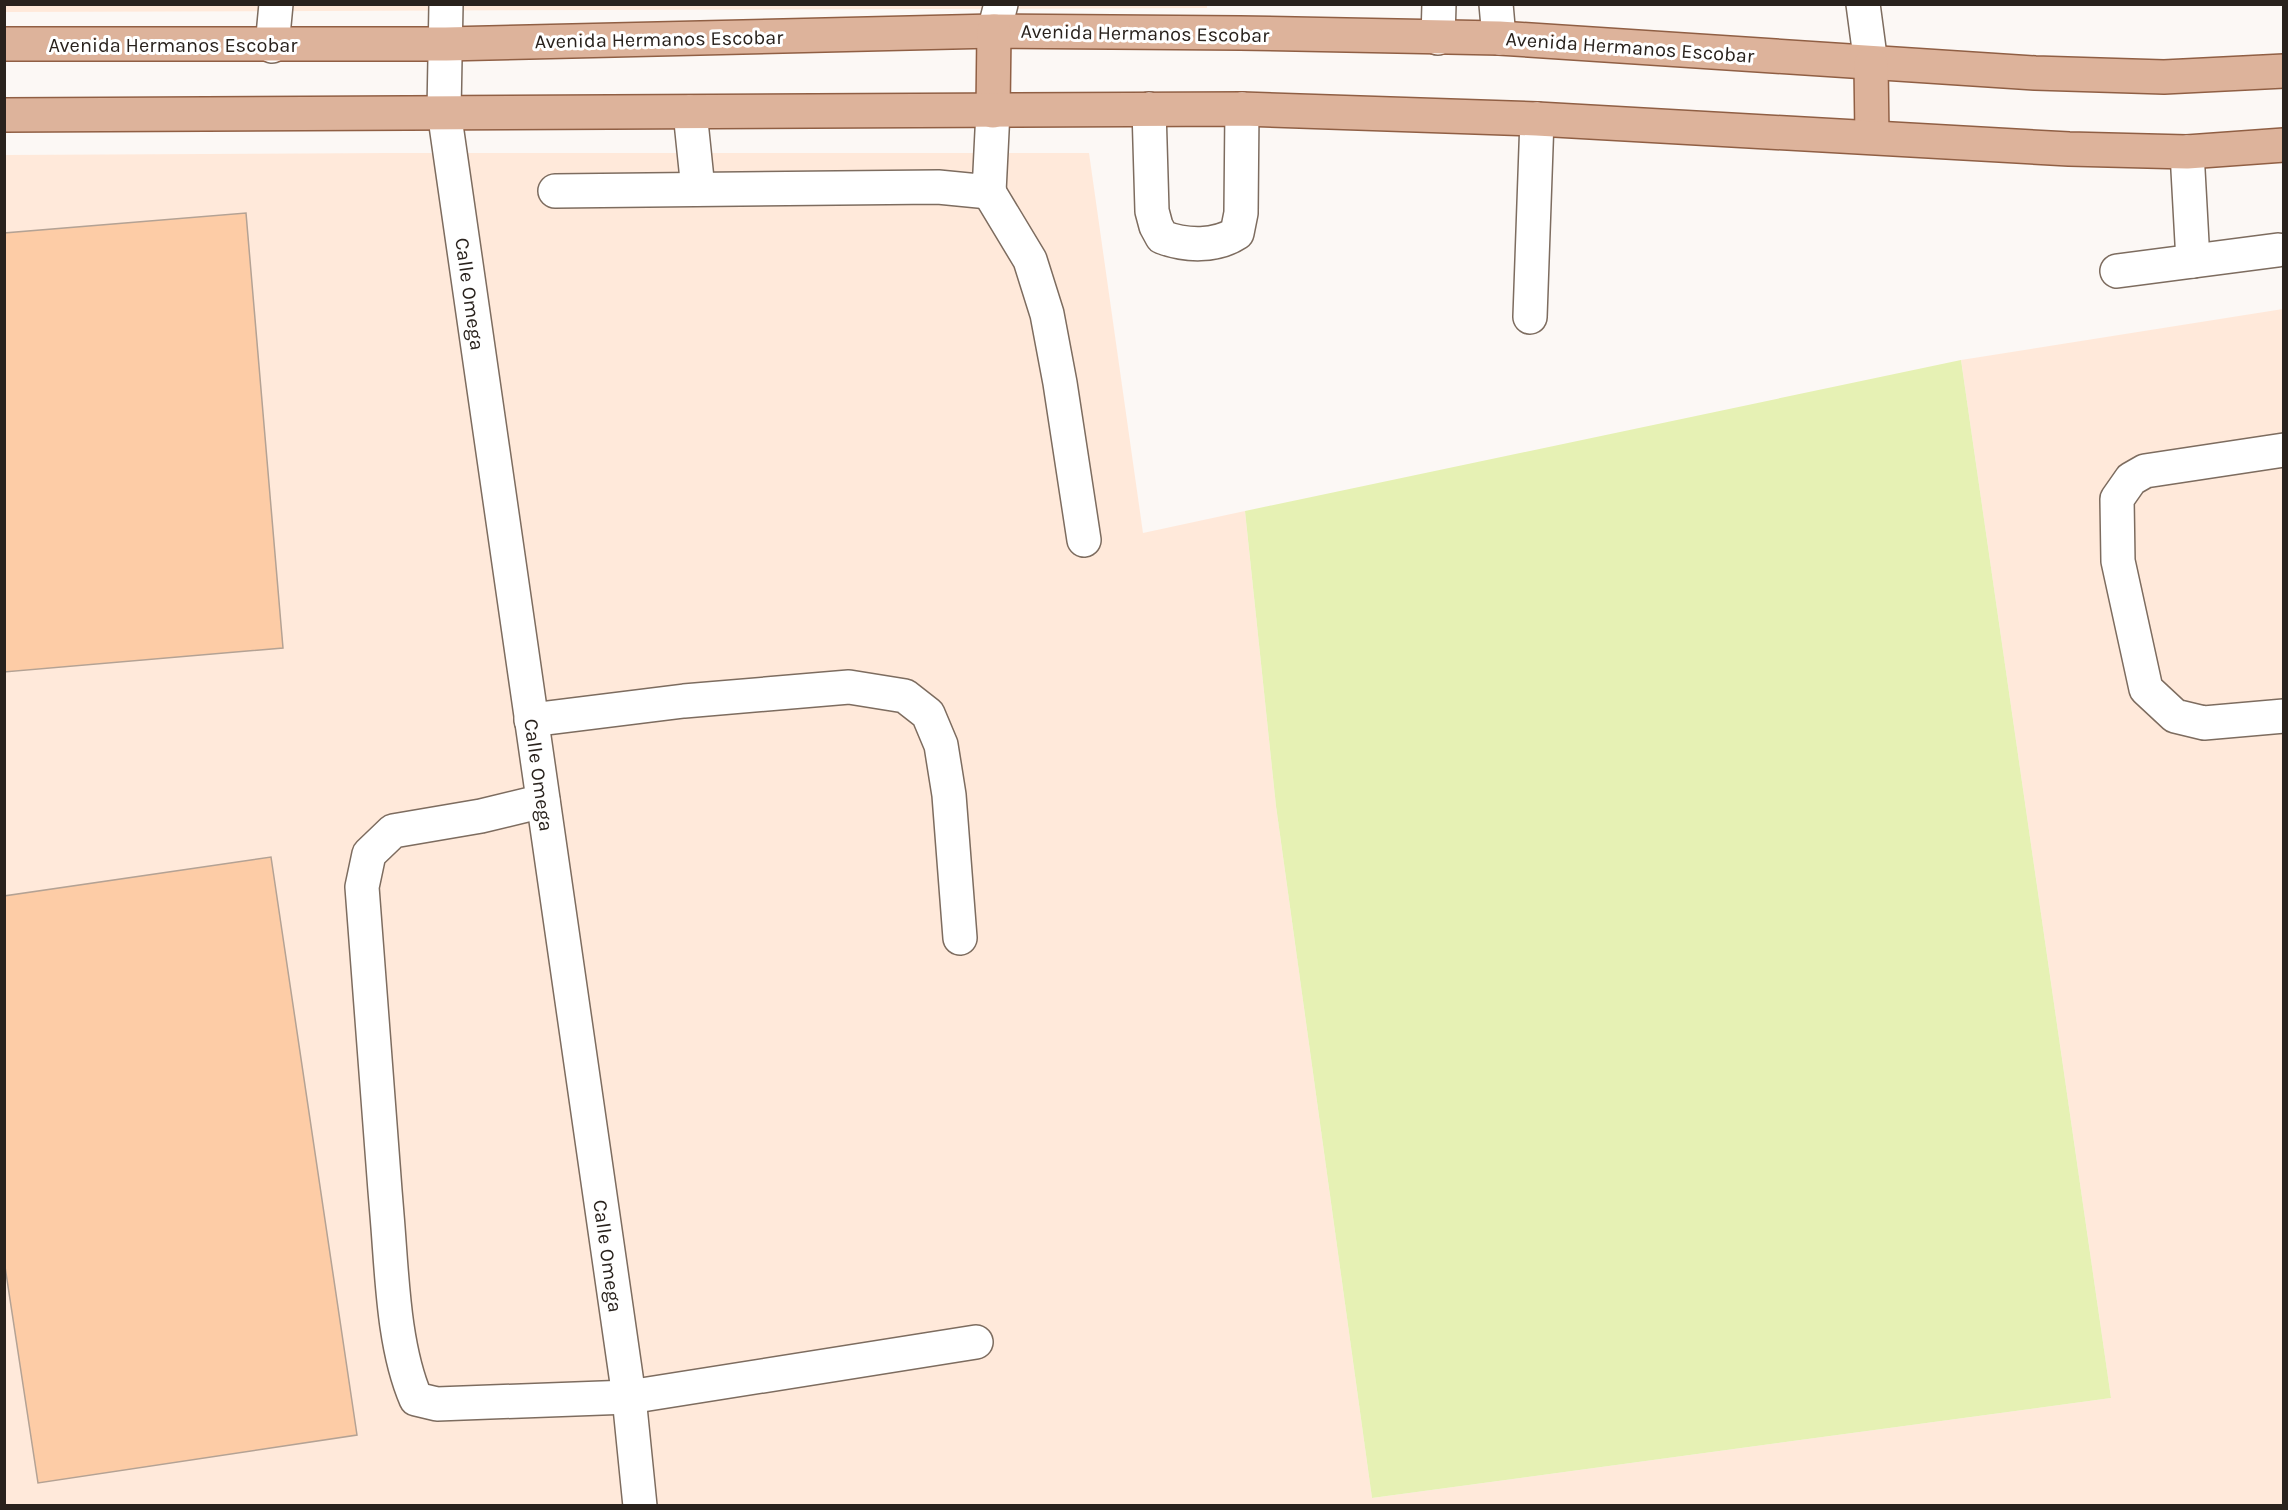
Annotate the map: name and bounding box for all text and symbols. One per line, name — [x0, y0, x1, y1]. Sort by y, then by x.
street label: Avenida Hermanos Escobar — [1020, 20, 1270, 47]
street label: Avenida Hermanos Escobar — [534, 26, 784, 53]
street label: Avenida Hermanos Escobar — [1505, 27, 1756, 68]
street label: Avenida Hermanos Escobar — [49, 34, 298, 57]
street label: Calle Omega — [450, 236, 489, 352]
street label: Calle Omega — [519, 717, 558, 833]
street label: Calle Omega — [588, 1198, 627, 1314]

